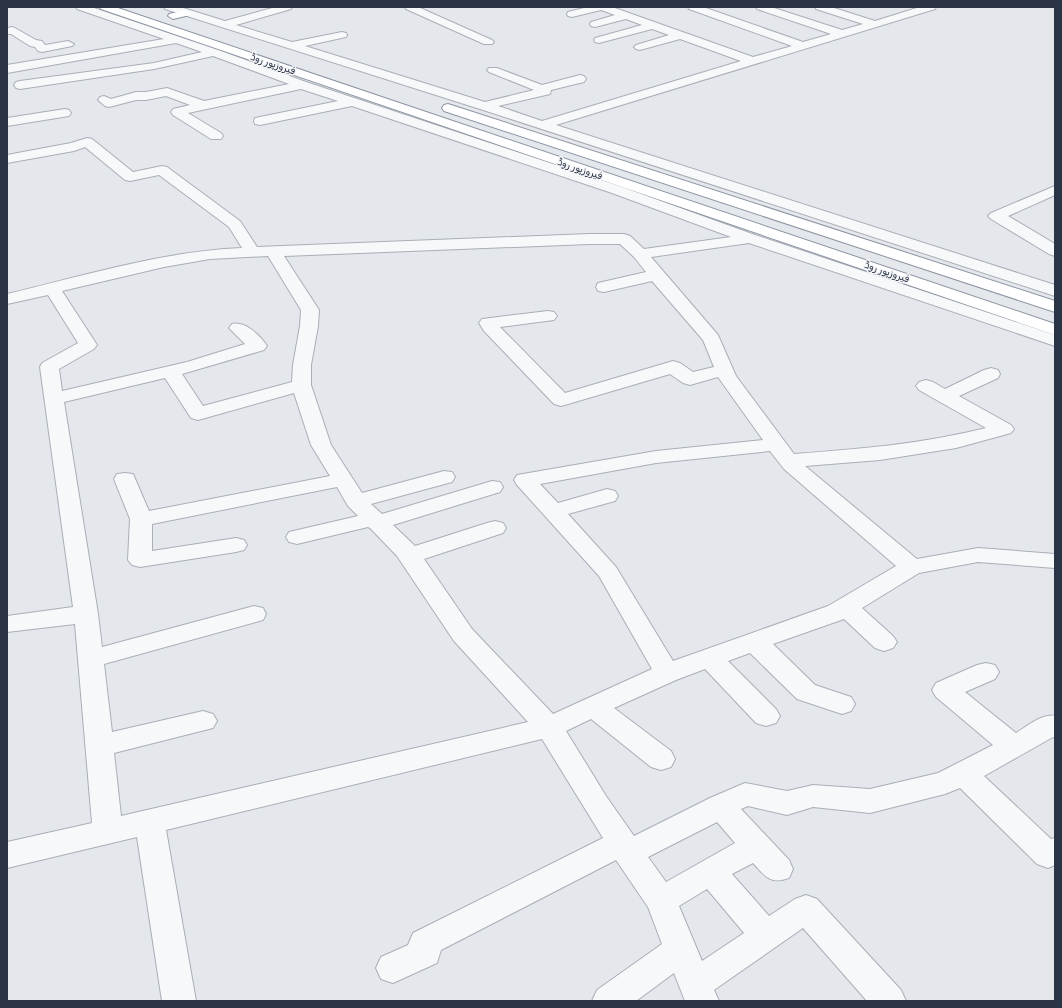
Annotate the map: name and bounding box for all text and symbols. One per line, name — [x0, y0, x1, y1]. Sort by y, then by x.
street label: فیروزپور روڈ — [249, 51, 297, 78]
street label: فیروزپور روڈ — [556, 156, 604, 183]
street label: فیروزپور روڈ — [863, 259, 911, 286]

